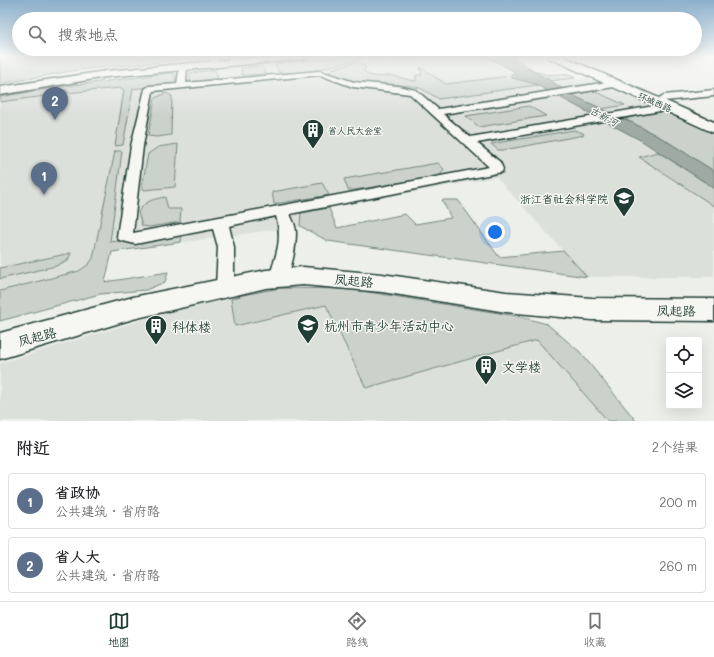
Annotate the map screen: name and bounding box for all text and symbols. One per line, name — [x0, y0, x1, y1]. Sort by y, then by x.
search box — [12, 12, 702, 56]
icon: search — [26, 23, 48, 45]
text: 搜索地点 — [58, 24, 118, 44]
pin: 2 — [42, 87, 68, 120]
street label: 环城西路 — [636, 90, 674, 114]
water label: 古新河 — [587, 103, 622, 130]
building icon: 省人民大会堂 — [300, 117, 326, 150]
place label: 省人民大会堂 — [328, 125, 382, 136]
pin: 1 — [31, 162, 57, 195]
school or university icon: 浙江省社会科学院 — [611, 185, 637, 218]
place label: 浙江省社会科学院 — [520, 191, 608, 206]
your location — [485, 222, 505, 242]
street label: 凤起路 — [334, 270, 374, 290]
street label: 凤起路 — [656, 301, 696, 319]
school or university icon: 杭州市青少年活动中心 — [295, 312, 321, 345]
building icon: 科体楼 — [143, 313, 169, 346]
place label: 杭州市青少年活动中心 — [324, 317, 454, 334]
place label: 科体楼 — [172, 318, 211, 335]
street label: 凤起路 — [16, 323, 58, 349]
map controls — [666, 337, 702, 409]
button: locate — [666, 337, 702, 373]
building icon: 文学楼 — [473, 353, 499, 386]
place label: 文学楼 — [502, 358, 541, 375]
button: layers — [666, 373, 702, 409]
text: 附近 — [16, 436, 50, 458]
text: 2个结果 — [652, 438, 698, 455]
text: 省政协 — [55, 482, 100, 502]
text: 1 — [27, 493, 33, 510]
text: 200 m — [659, 493, 697, 510]
text: 公共建筑 · 省府路 — [55, 502, 160, 519]
text: 省人大 — [55, 546, 100, 566]
text: 2 — [26, 557, 34, 574]
text: 260 m — [659, 557, 697, 574]
text: 公共建筑 · 省府路 — [55, 566, 160, 583]
tab: 地图 — [108, 610, 130, 649]
tab: 路线 — [346, 610, 368, 649]
tab: 收藏 — [584, 610, 606, 649]

